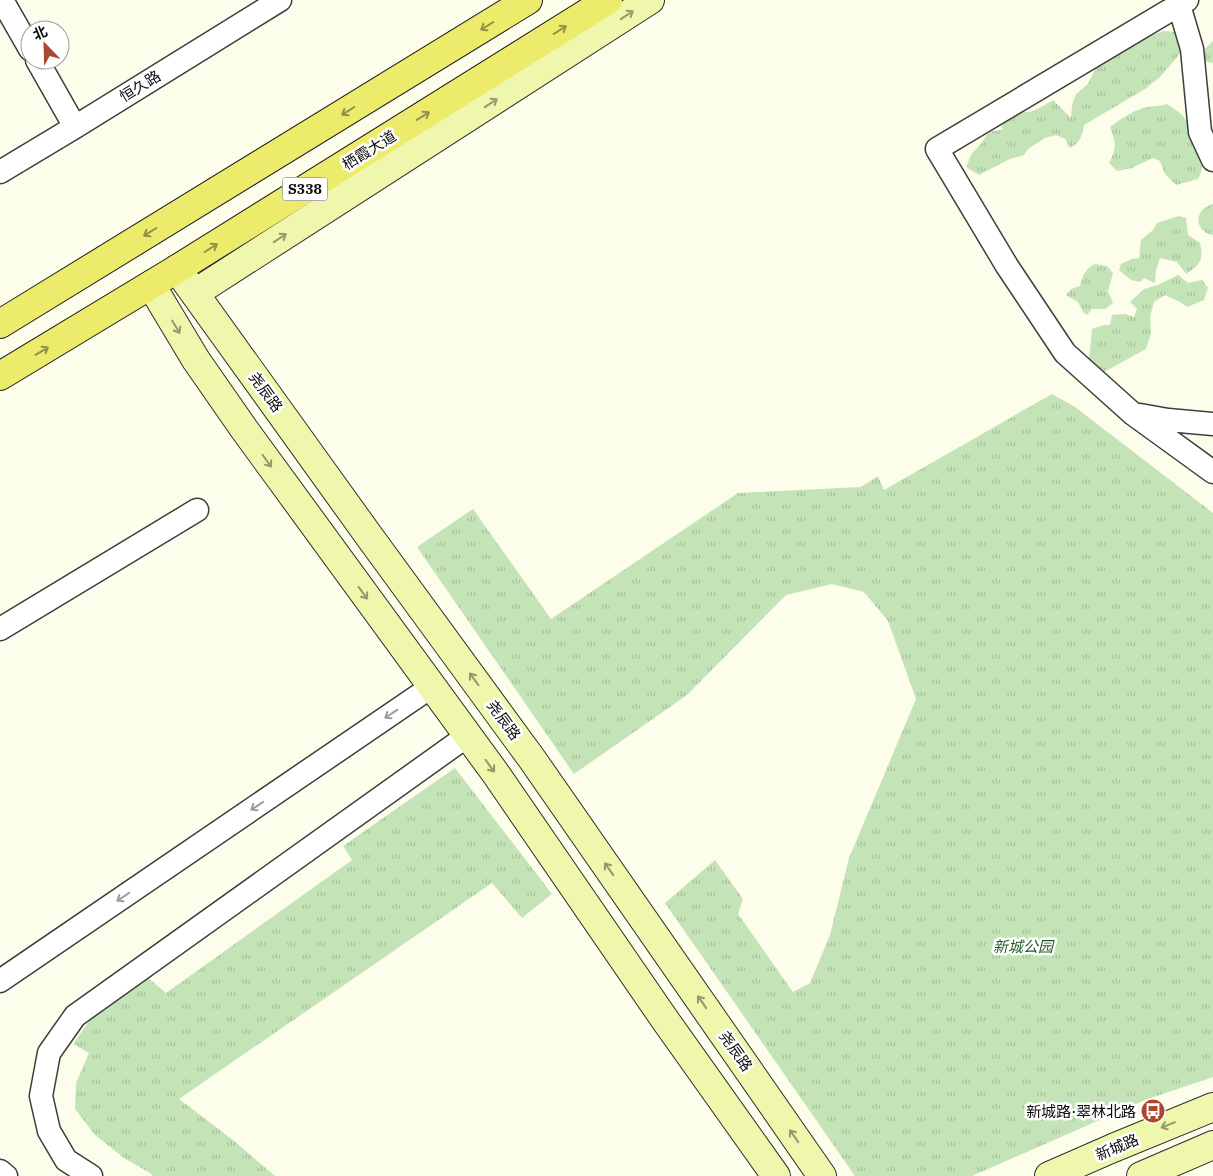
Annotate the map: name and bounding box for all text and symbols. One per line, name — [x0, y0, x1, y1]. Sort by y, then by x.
one-way arrow — [620, 10, 634, 20]
north arrow — [20, 20, 70, 70]
one-way arrow — [480, 21, 494, 31]
text: 北 — [30, 22, 50, 44]
one-way arrow — [553, 25, 567, 35]
street label: 恒久路 — [116, 66, 164, 106]
one-way arrow — [483, 97, 497, 107]
one-way arrow — [342, 106, 356, 116]
one-way arrow — [415, 111, 429, 121]
street label: 栖霞大道 — [339, 126, 399, 174]
road number: S338 — [282, 178, 328, 200]
one-way arrow — [144, 228, 158, 238]
one-way arrow — [273, 233, 287, 243]
one-way arrow — [203, 243, 217, 253]
one-way arrow — [172, 319, 182, 333]
one-way arrow — [34, 345, 48, 355]
street label: 尧辰路 — [245, 368, 287, 416]
one-way arrow — [262, 454, 272, 468]
one-way arrow — [357, 586, 368, 599]
one-way arrow — [469, 672, 479, 686]
street label: 尧辰路 — [483, 696, 525, 744]
one-way arrow — [384, 709, 398, 719]
one-way arrow — [484, 759, 495, 772]
one-way arrow — [250, 801, 264, 811]
one-way arrow — [604, 862, 614, 876]
one-way arrow — [116, 893, 130, 903]
park label: 新城公园 — [993, 937, 1055, 956]
one-way arrow — [697, 995, 707, 1009]
street label: 尧辰路 — [715, 1027, 757, 1075]
bus stop icon: 新城路·翠林北路 — [1140, 1098, 1166, 1124]
place label: 新城路·翠林北路 — [1026, 1102, 1136, 1121]
one-way arrow — [1161, 1121, 1176, 1131]
one-way arrow — [789, 1129, 799, 1143]
street label: 新城路 — [1093, 1129, 1141, 1165]

